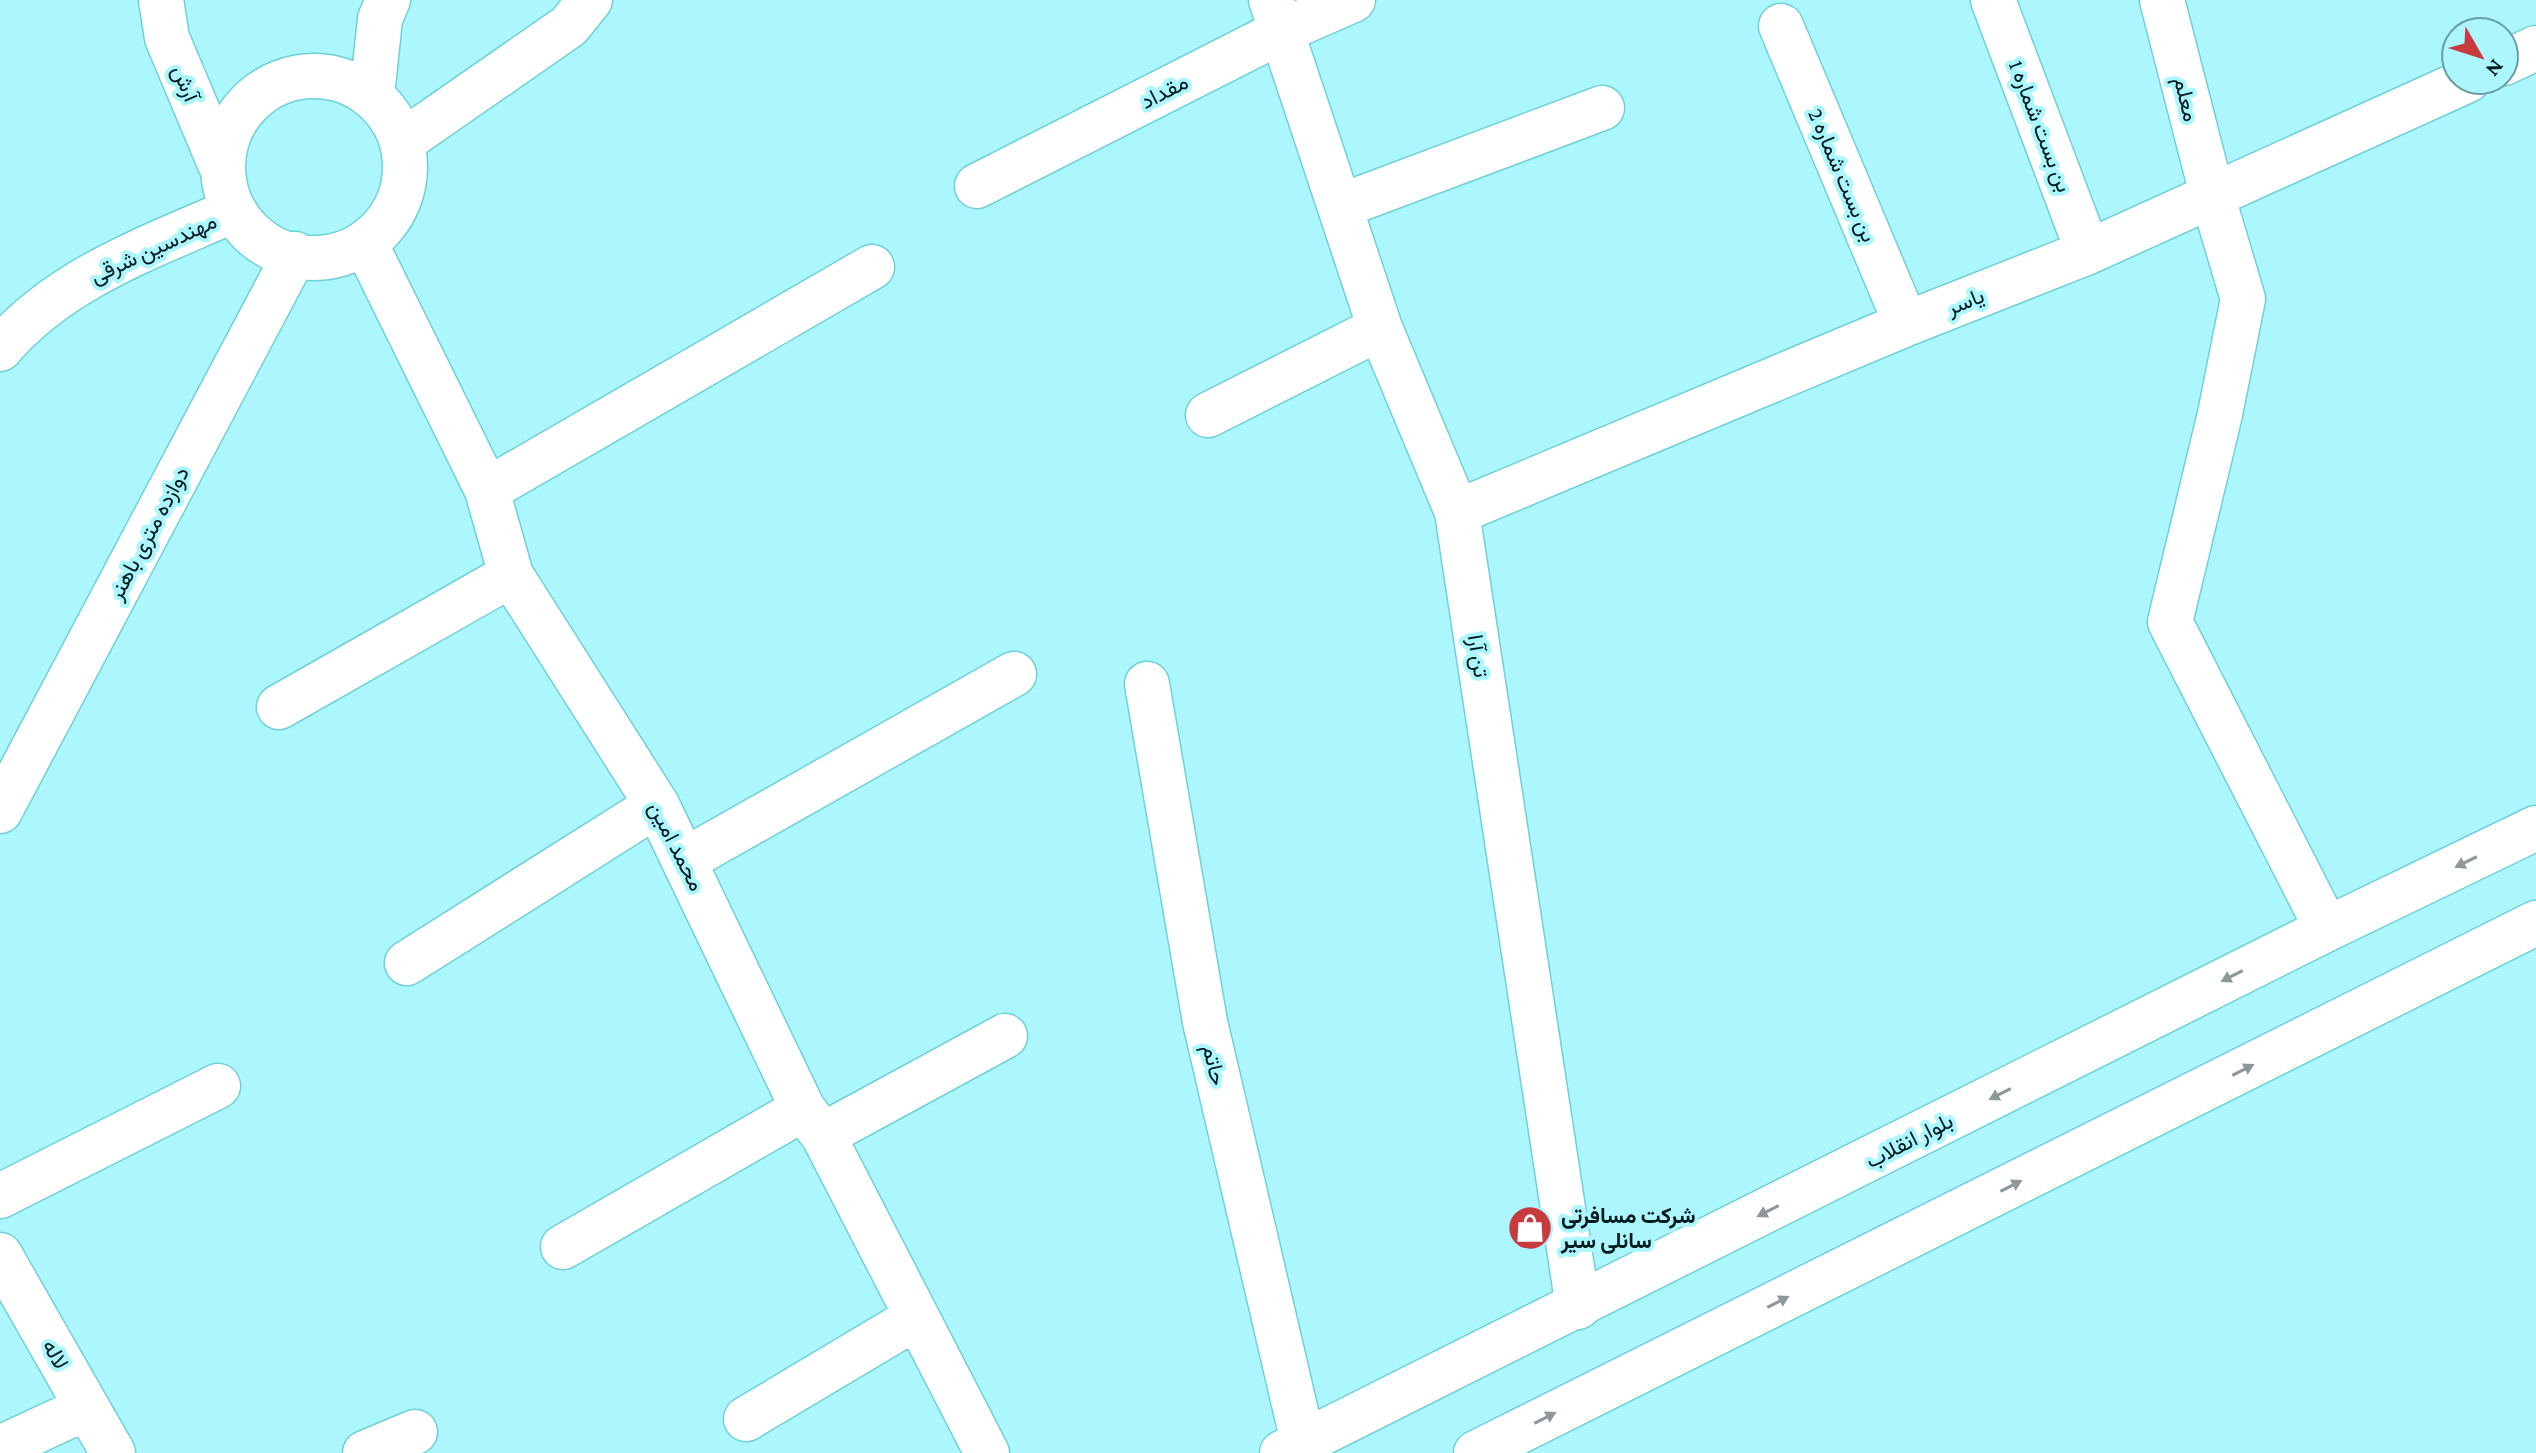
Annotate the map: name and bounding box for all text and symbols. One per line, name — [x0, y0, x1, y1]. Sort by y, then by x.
north arrow — [2440, 16, 2520, 96]
text: N — [2481, 55, 2510, 82]
street label: بن بست شماره 1 — [2003, 57, 2077, 196]
street label: آرش — [166, 61, 205, 107]
street label: مقداد — [1136, 69, 1192, 114]
street label: معلم — [2167, 74, 2204, 125]
street label: بن بست شماره 2 — [1802, 105, 1882, 246]
street label: مهندسین شرقی — [86, 208, 221, 290]
street label: یاسر — [1942, 283, 1988, 322]
street label: دوازده متری باهنر — [102, 462, 195, 605]
street label: تن آرا — [1462, 633, 1494, 680]
street label: محمد امین — [643, 798, 710, 895]
one-way arrow — [2454, 855, 2477, 869]
one-way arrow — [2221, 970, 2244, 983]
street label: حاتم — [1196, 1042, 1231, 1088]
one-way arrow — [2232, 1063, 2255, 1076]
one-way arrow — [1989, 1087, 2012, 1100]
street label: بلوار انقلاب — [1861, 1108, 1958, 1174]
one-way arrow — [1999, 1179, 2022, 1192]
place label: شرکت مسافرتی سانلی سیر — [1560, 1203, 1696, 1254]
shop icon: شرکت مسافرتی سانلی سیر — [1506, 1204, 1554, 1252]
one-way arrow — [1757, 1204, 1780, 1217]
one-way arrow — [1766, 1295, 1789, 1309]
street label: لاله — [37, 1335, 74, 1374]
one-way arrow — [1534, 1411, 1557, 1425]

